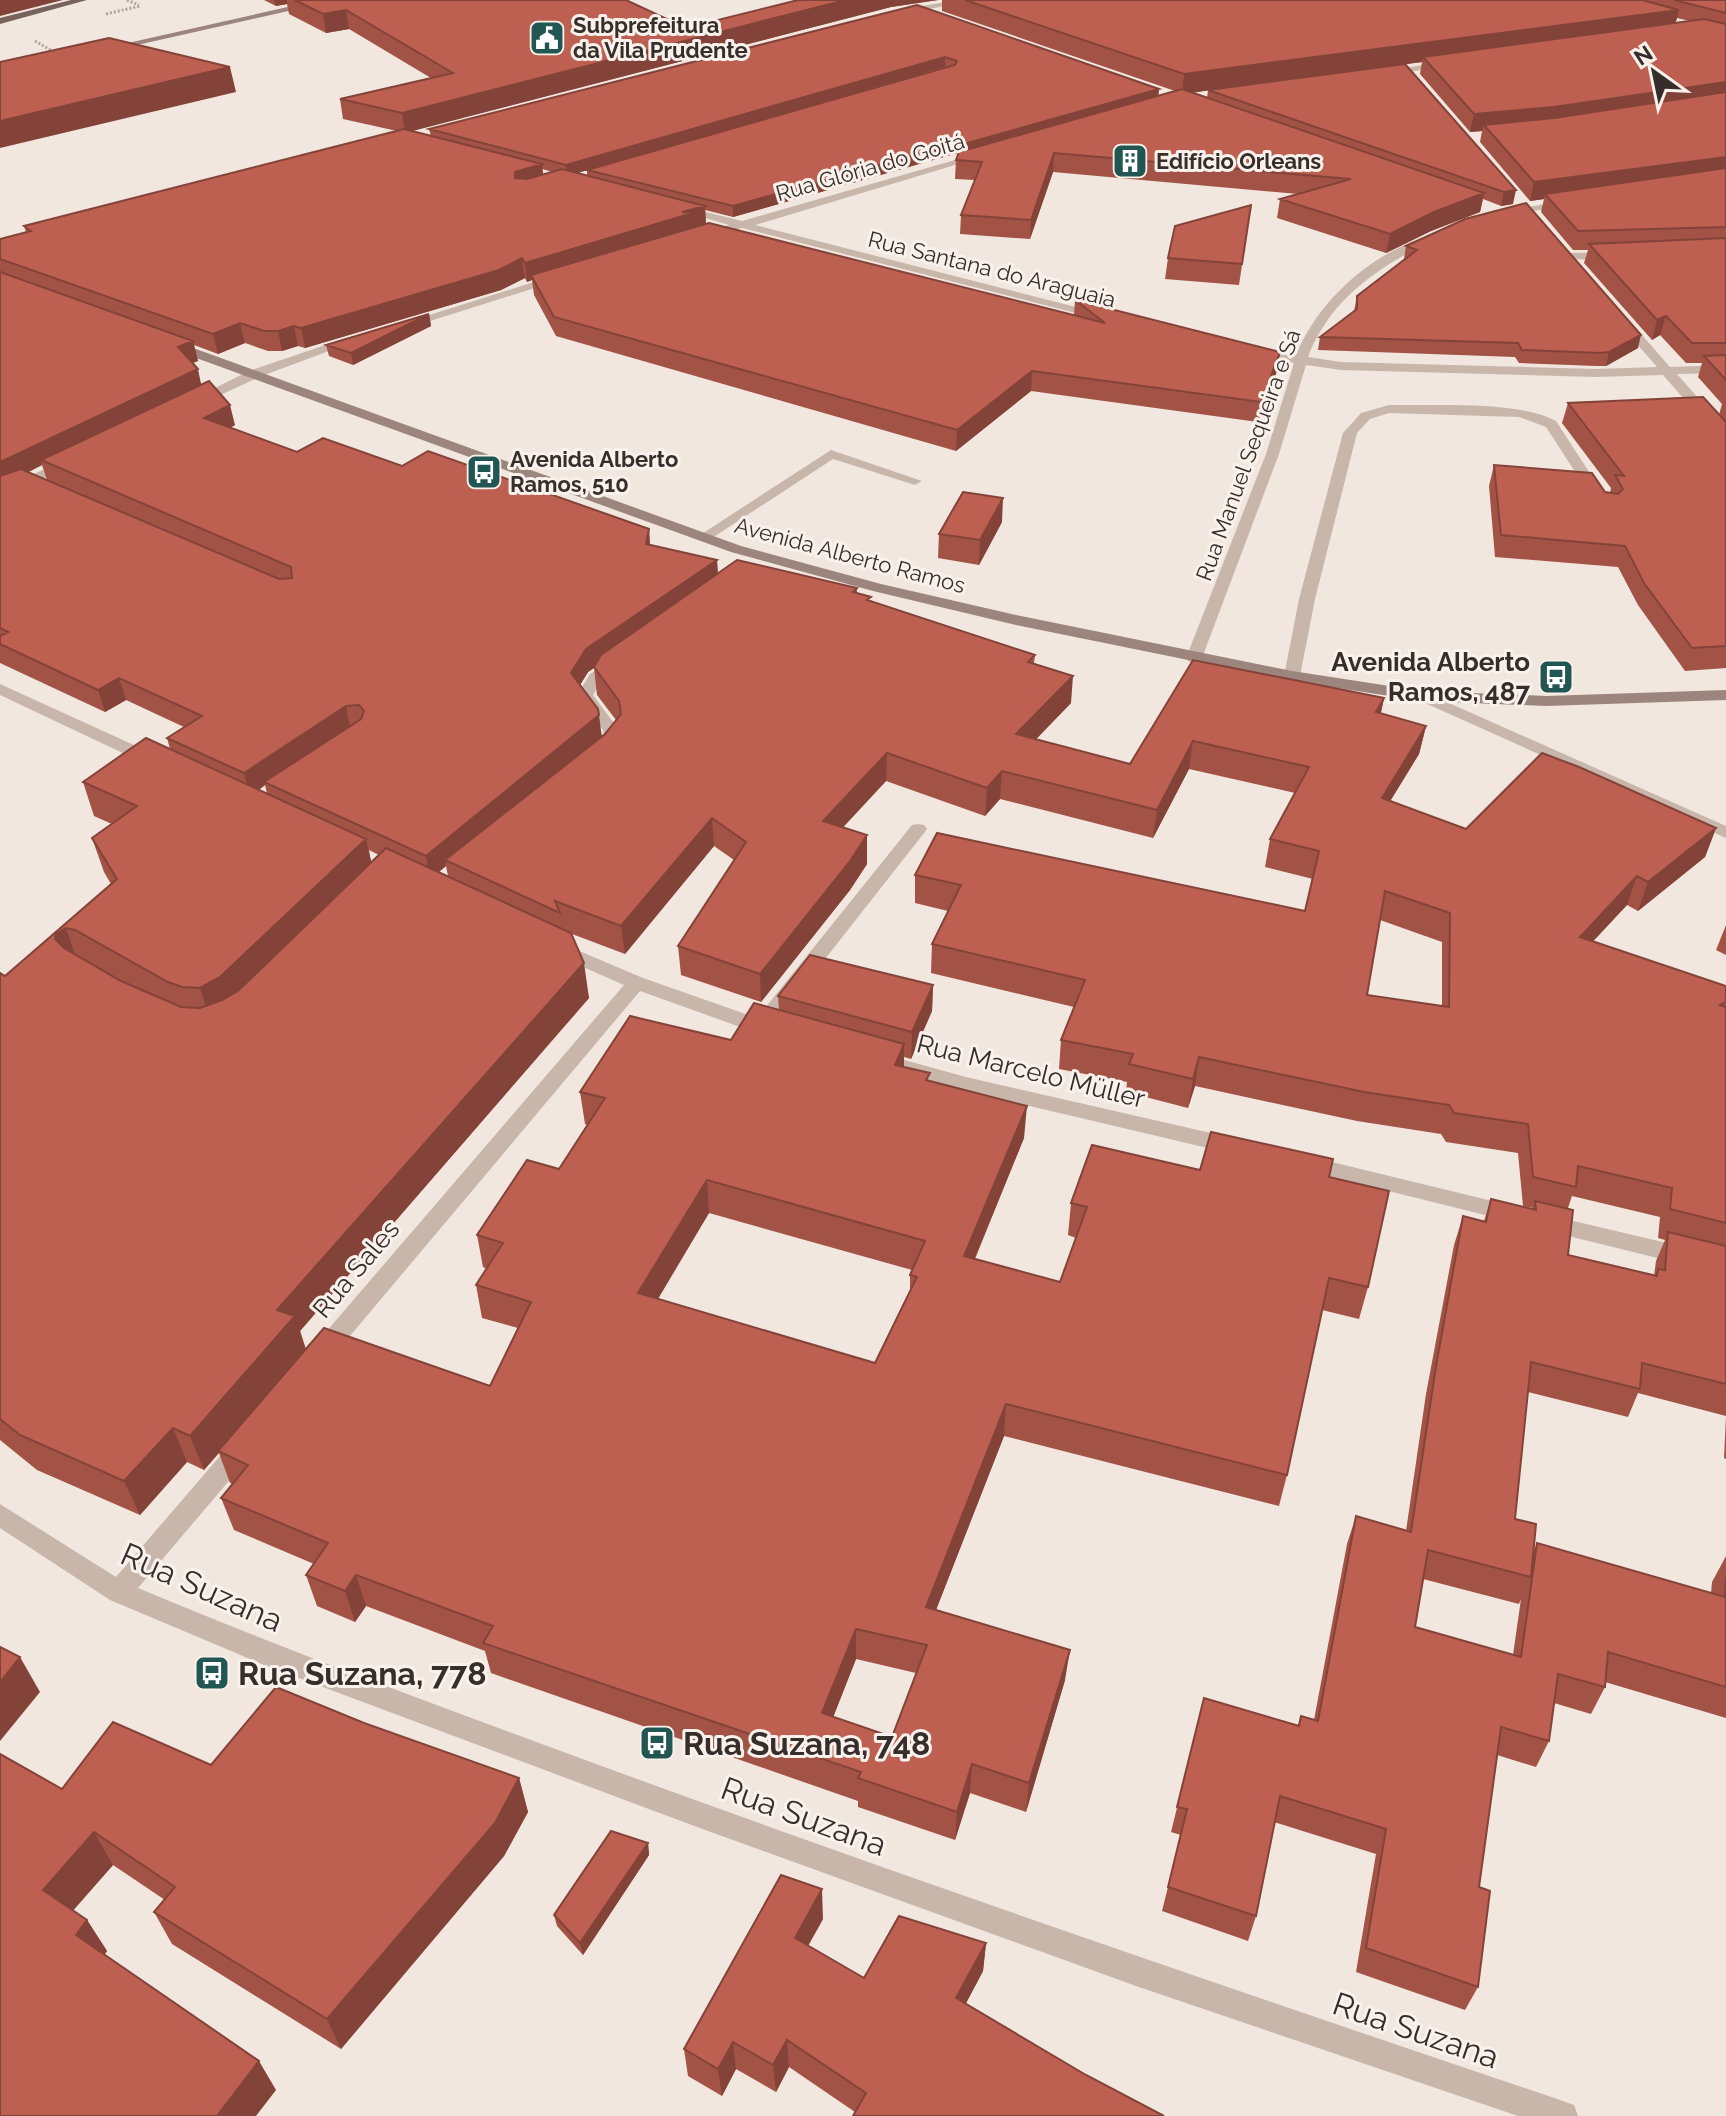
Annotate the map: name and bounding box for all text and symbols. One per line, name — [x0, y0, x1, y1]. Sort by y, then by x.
place label: Subprefeitura da Vila Prudente — [573, 12, 748, 63]
public building icon: Subprefeitura da Vila Prudente — [528, 19, 566, 57]
north arrow — [1614, 32, 1694, 112]
text: N — [1629, 40, 1657, 71]
street label: Rua Glória do Goitá — [773, 128, 967, 206]
building icon: Edifício Orleans — [1111, 142, 1149, 180]
place label: Edifício Orleans — [1156, 148, 1321, 174]
street label: Rua Santana do Araguaia — [865, 226, 1119, 312]
street label: Rua Manuel Sequeira e Sá — [1190, 326, 1306, 584]
place label: Avenida Alberto Ramos, 510 — [510, 446, 678, 497]
bus stop icon: Avenida Alberto Ramos, 510 — [465, 453, 503, 491]
street label: Avenida Alberto Ramos — [732, 512, 968, 598]
place label: Avenida Alberto Ramos, 487 — [1331, 647, 1530, 707]
bus stop icon: Avenida Alberto Ramos, 487 — [1537, 658, 1575, 696]
street label: Rua Marcelo Müller — [914, 1028, 1148, 1114]
street label: Rua Sales — [307, 1214, 405, 1324]
street label: Rua Suzana — [115, 1535, 289, 1639]
bus stop icon: Rua Suzana, 778 — [193, 1654, 231, 1692]
place label: Rua Suzana, 778 — [238, 1655, 487, 1692]
bus stop icon: Rua Suzana, 748 — [638, 1724, 676, 1762]
place label: Rua Suzana, 748 — [683, 1725, 930, 1762]
street label: Rua Suzana — [716, 1769, 892, 1863]
street label: Rua Suzana — [1328, 1984, 1504, 2076]

